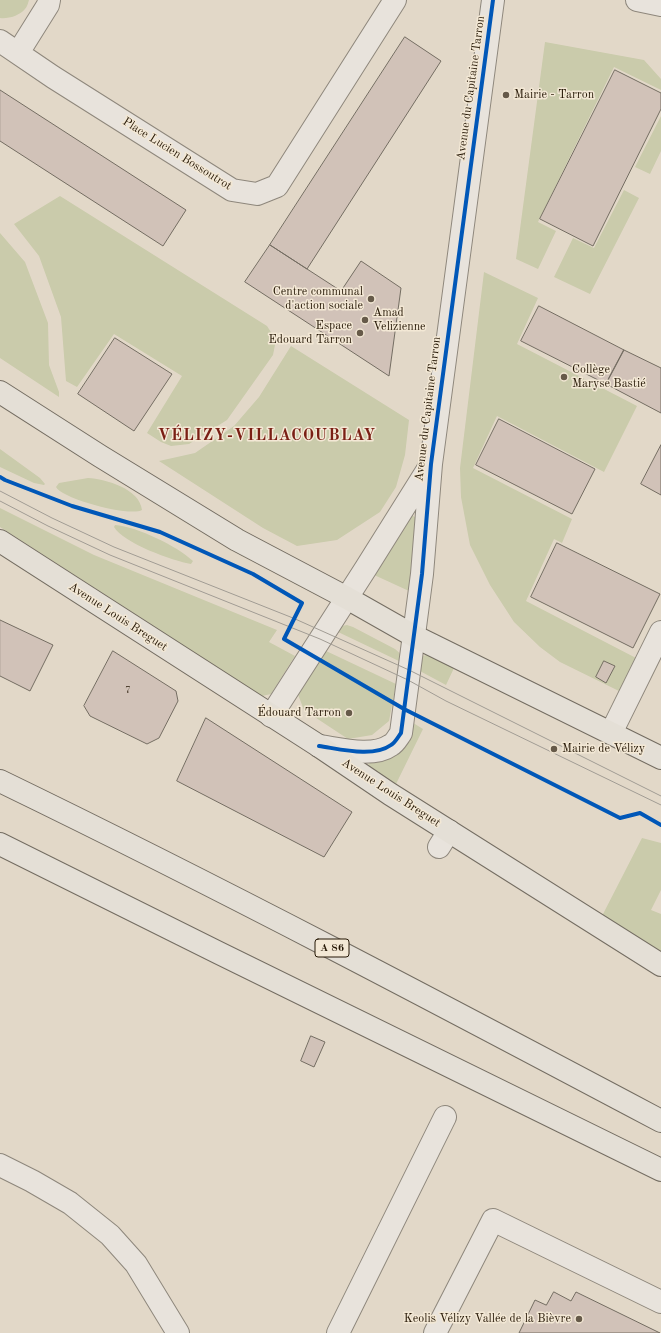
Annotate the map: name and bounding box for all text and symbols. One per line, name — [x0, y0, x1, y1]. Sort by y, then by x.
street label: Avenue du Capitaine Tarron — [454, 15, 488, 161]
place label: Mairie - Tarron — [514, 88, 594, 102]
marker: Mairie - Tarron — [501, 90, 511, 100]
street label: Place Lucien Bossoutrot — [120, 115, 234, 193]
place label: Centre communal d'action sociale — [273, 285, 363, 313]
marker: Centre communal d'action sociale — [366, 294, 376, 304]
place label: Amad Velizienne — [373, 306, 426, 334]
marker: Amad Velizienne — [360, 315, 370, 325]
place label: Espace Edouard Tarron — [268, 319, 352, 347]
marker: Espace Edouard Tarron — [355, 328, 365, 338]
street label: Avenue du Capitaine Tarron — [412, 336, 444, 482]
place label: Collège Maryse Bastié — [572, 363, 646, 391]
marker: Collège Maryse Bastié — [559, 372, 569, 382]
district label: VÉLIZY-VILLACOUBLAY — [158, 426, 376, 446]
street label: Avenue Louis Breguet — [66, 580, 170, 654]
house number: 7 — [125, 684, 131, 696]
place label: Édouard Tarron — [257, 706, 341, 720]
marker: Édouard Tarron — [344, 708, 354, 718]
place label: Mairie de Vélizy — [562, 742, 645, 756]
marker: Mairie de Vélizy — [549, 744, 559, 754]
street label: Avenue Louis Breguet — [339, 756, 443, 830]
road number: A 86 — [315, 939, 349, 957]
place label: Keolis Vélizy Vallée de la Bièvre — [404, 1312, 571, 1326]
marker: Keolis Vélizy Vallée de la Bièvre — [574, 1314, 584, 1324]

